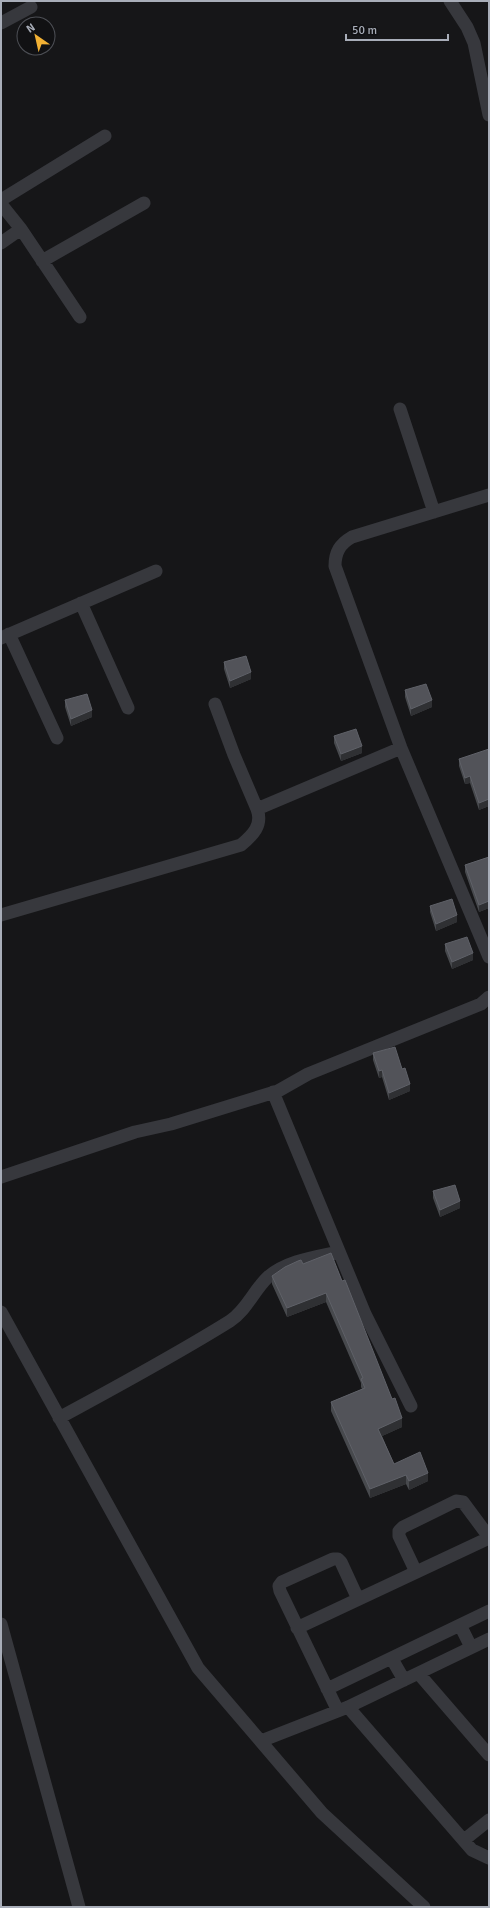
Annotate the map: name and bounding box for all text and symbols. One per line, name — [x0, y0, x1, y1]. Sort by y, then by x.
north arrow — [16, 16, 56, 56]
scale bar — [346, 16, 448, 42]
text: N — [24, 21, 37, 36]
text: 50 m — [352, 23, 377, 38]

